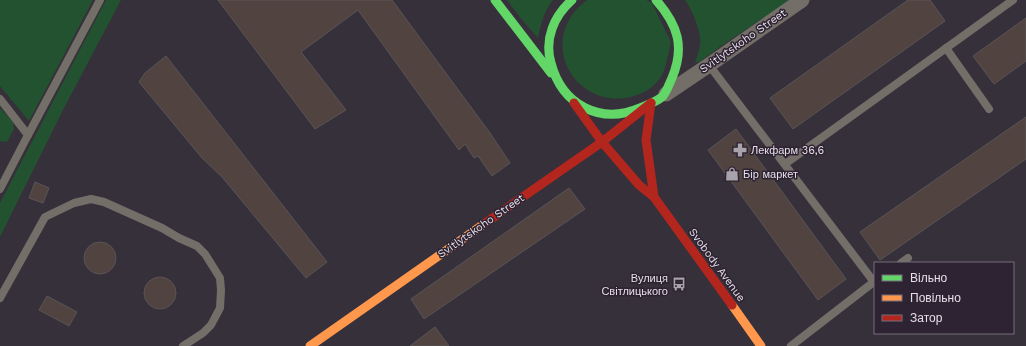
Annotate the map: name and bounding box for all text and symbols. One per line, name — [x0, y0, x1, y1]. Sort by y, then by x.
street label: Svitlytskoho Street — [697, 6, 789, 76]
pharmacy icon: Лекфарм 36,6 — [732, 142, 748, 158]
place label: Лекфарм 36,6 — [751, 144, 825, 157]
shop icon: Бір маркет — [724, 166, 740, 182]
place label: Бір маркет — [743, 168, 798, 181]
street label: Svitlytskoho Street — [435, 191, 527, 261]
street label: Svobody Avenue — [686, 226, 748, 304]
legend — [874, 262, 1014, 334]
text: Вільно — [910, 271, 948, 285]
place label: Вулиця Світлицького — [601, 272, 668, 298]
bus stop icon: Вулиця Світлицького — [671, 276, 687, 292]
text: Повільно — [910, 291, 961, 305]
text: Затор — [910, 311, 943, 325]

